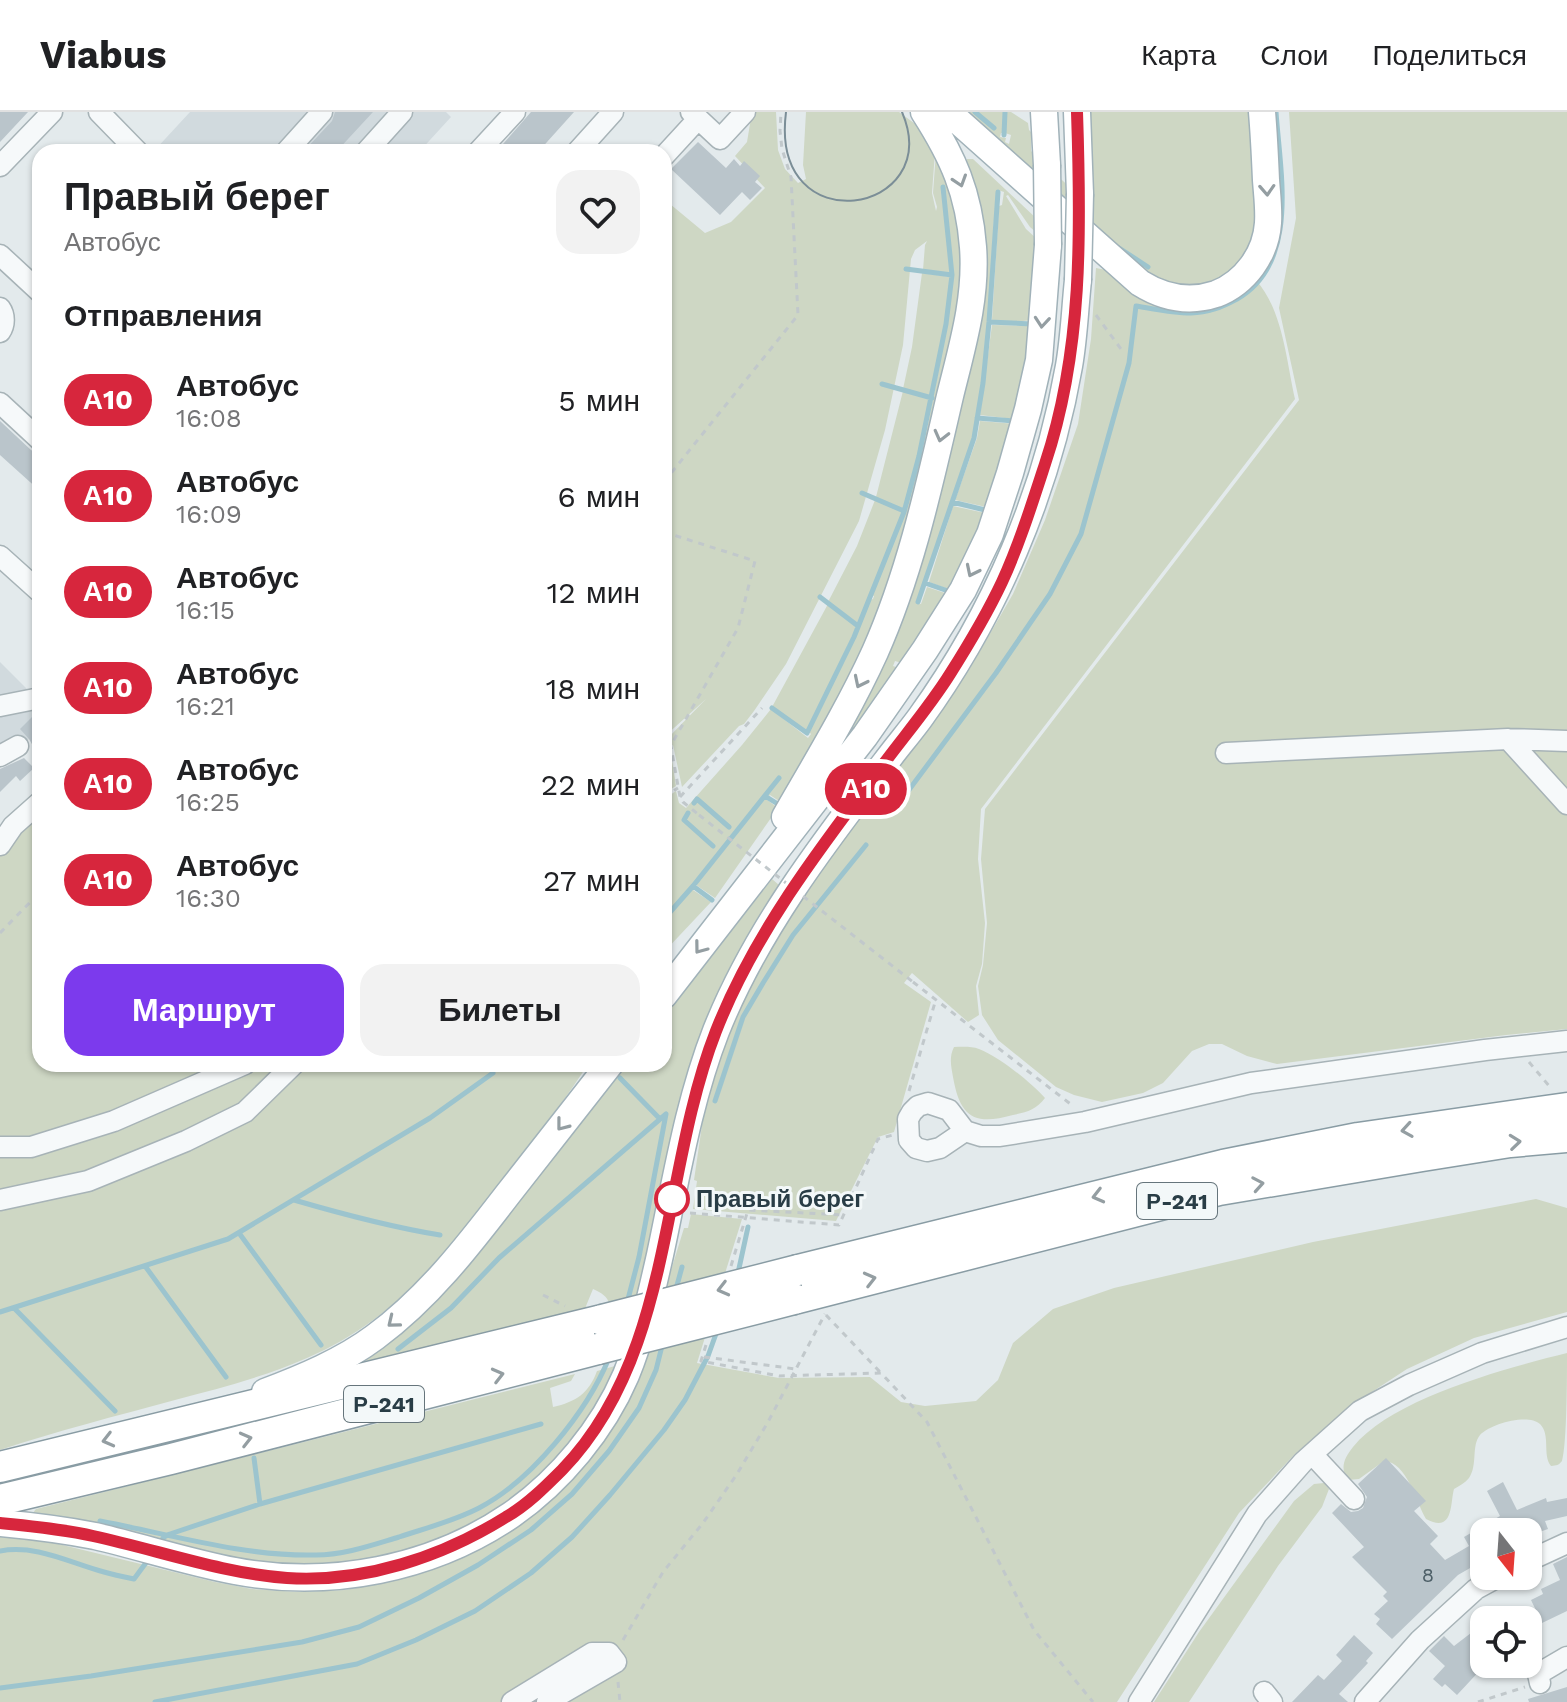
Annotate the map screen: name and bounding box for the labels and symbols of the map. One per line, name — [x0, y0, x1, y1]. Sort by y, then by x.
one-way arrow — [951, 174, 967, 187]
one-way arrow — [1258, 184, 1275, 197]
one-way arrow — [1034, 316, 1051, 329]
one-way arrow — [933, 428, 950, 442]
one-way arrow — [966, 563, 982, 578]
one-way arrow — [854, 674, 870, 689]
line badge: А10 — [820, 763, 912, 815]
one-way arrow — [696, 939, 710, 954]
one-way arrow — [558, 1116, 572, 1131]
one-way arrow — [1400, 1121, 1413, 1138]
one-way arrow — [1508, 1134, 1522, 1151]
one-way arrow — [1251, 1176, 1265, 1193]
marker: Правый берег — [655, 1182, 689, 1216]
road number: Р-241 — [1137, 1183, 1217, 1219]
place label: Правый берег — [696, 1185, 864, 1213]
one-way arrow — [1091, 1186, 1105, 1203]
one-way arrow — [862, 1272, 876, 1289]
one-way arrow — [716, 1280, 730, 1297]
one-way arrow — [388, 1312, 402, 1327]
one-way arrow — [490, 1367, 504, 1384]
road number: Р-241 — [344, 1386, 424, 1422]
one-way arrow — [101, 1430, 115, 1447]
one-way arrow — [239, 1432, 253, 1449]
north arrow — [1470, 1518, 1542, 1590]
house number: 8 — [1422, 1563, 1434, 1587]

